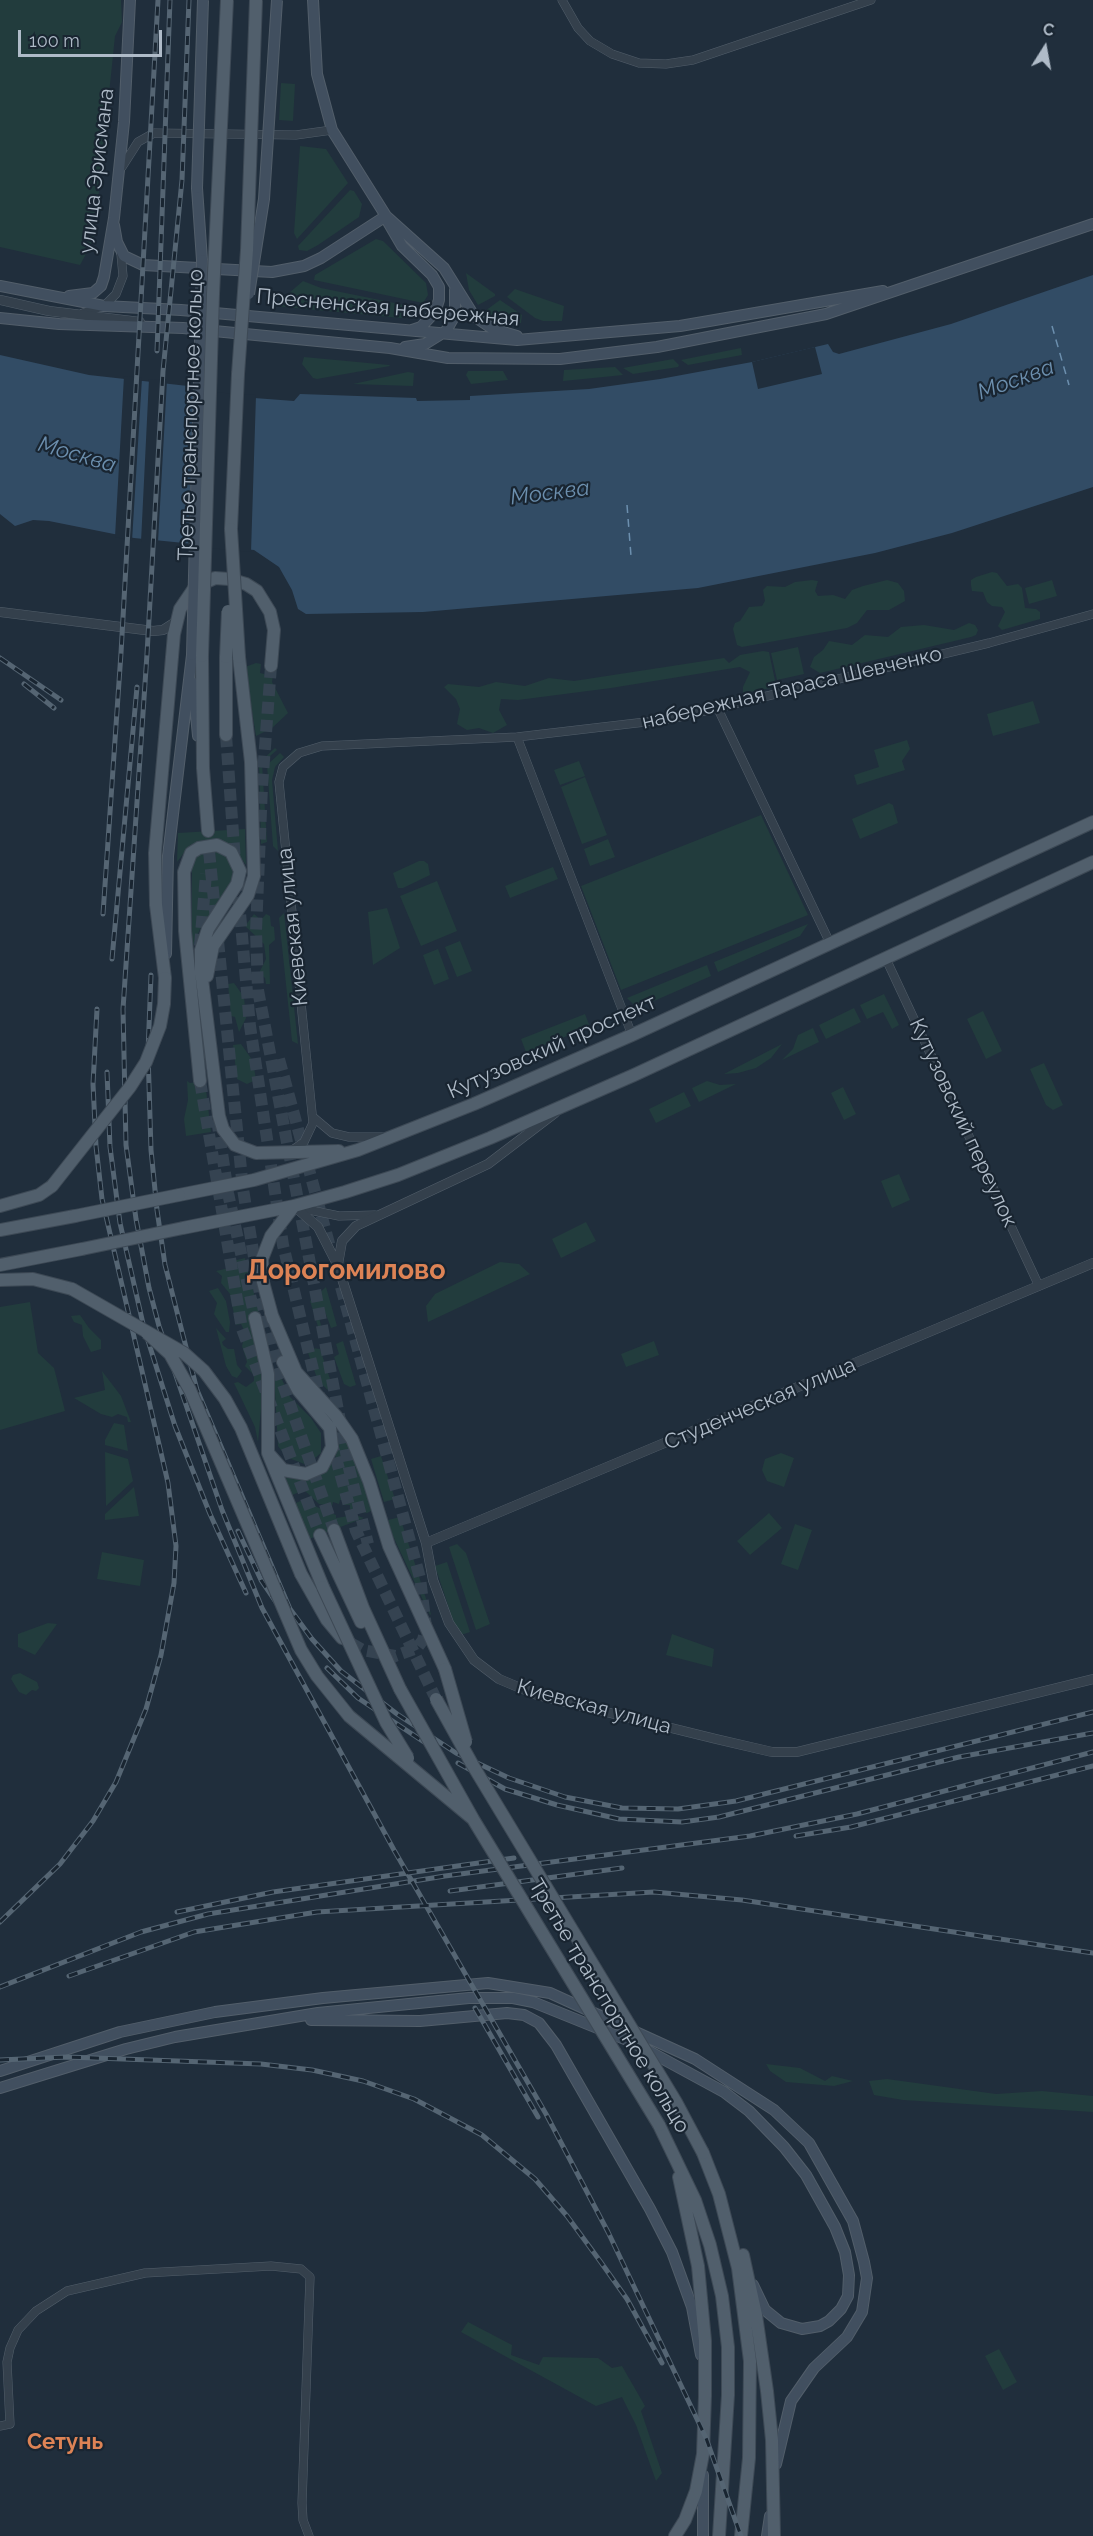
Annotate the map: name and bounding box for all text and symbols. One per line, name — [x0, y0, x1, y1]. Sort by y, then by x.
scale bar — [21, 18, 165, 56]
north arrow — [1015, 18, 1075, 78]
text: С — [1041, 19, 1056, 40]
text: 100 m — [29, 30, 80, 51]
street label: улица Эрисмана — [74, 87, 120, 255]
street label: Третье транспортное кольцо — [173, 269, 209, 561]
street label: Пресненская набережная — [255, 284, 521, 332]
water label: Москва — [974, 354, 1058, 406]
water label: Москва — [35, 431, 119, 479]
water label: Москва — [509, 475, 591, 511]
street label: набережная Тараса Шевченко — [640, 641, 944, 735]
street label: Киевская улица — [272, 847, 314, 1007]
street label: Кутузовский проспект — [444, 990, 660, 1104]
street label: Кутузовский переулок — [904, 1015, 1022, 1231]
district label: Дорогомилово — [246, 1255, 446, 1287]
street label: Студенческая улица — [661, 1352, 859, 1456]
street label: Киевская улица — [514, 1674, 674, 1740]
street label: Третье транспортное кольцо — [523, 1874, 695, 2138]
district label: Сетунь — [27, 2429, 103, 2455]

